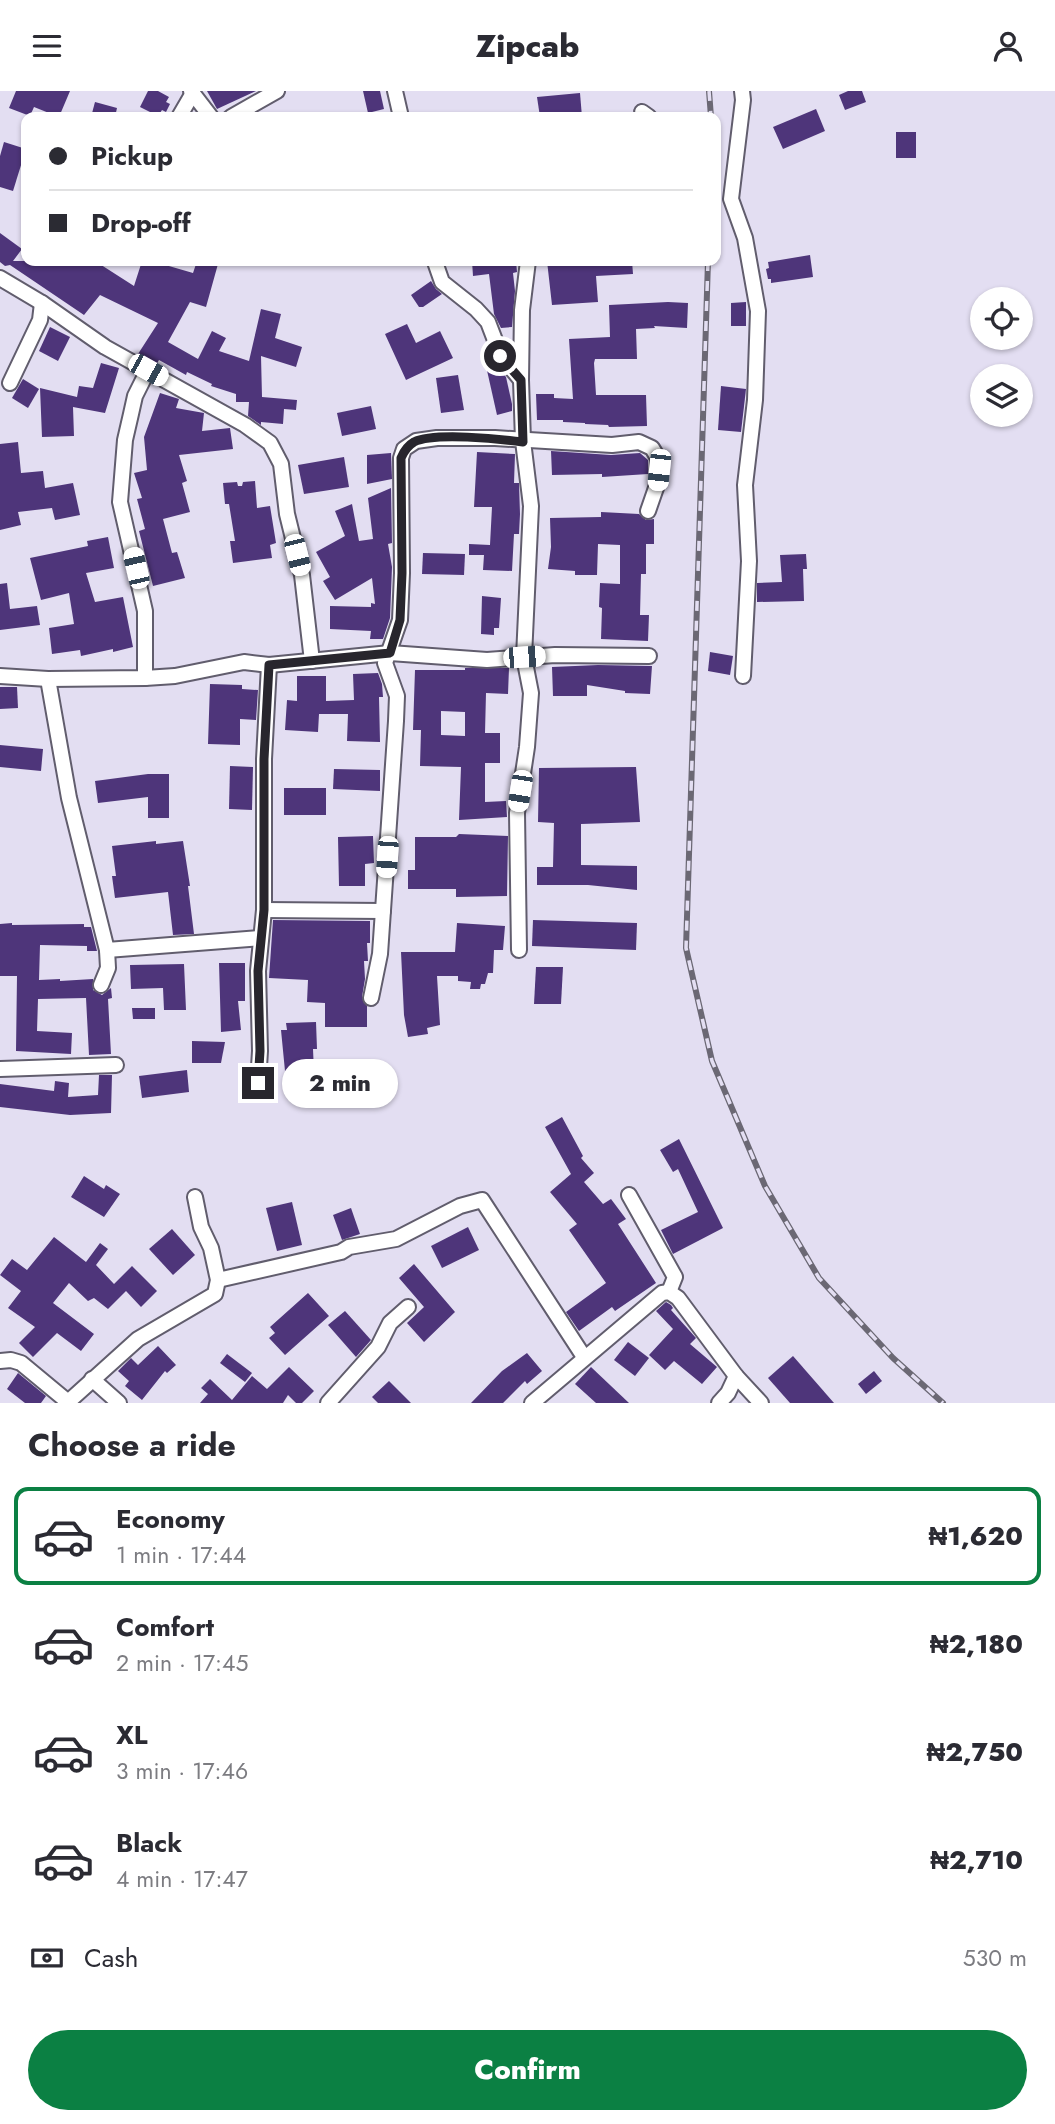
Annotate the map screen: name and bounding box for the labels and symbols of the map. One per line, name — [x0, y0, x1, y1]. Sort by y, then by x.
route start — [484, 340, 516, 372]
car — [125, 351, 172, 389]
car — [647, 448, 672, 492]
car — [282, 532, 313, 578]
car — [122, 545, 151, 591]
car — [503, 645, 546, 669]
car — [507, 769, 534, 813]
car — [376, 835, 399, 879]
callout: 2 min — [282, 1059, 398, 1107]
route end — [242, 1067, 274, 1099]

